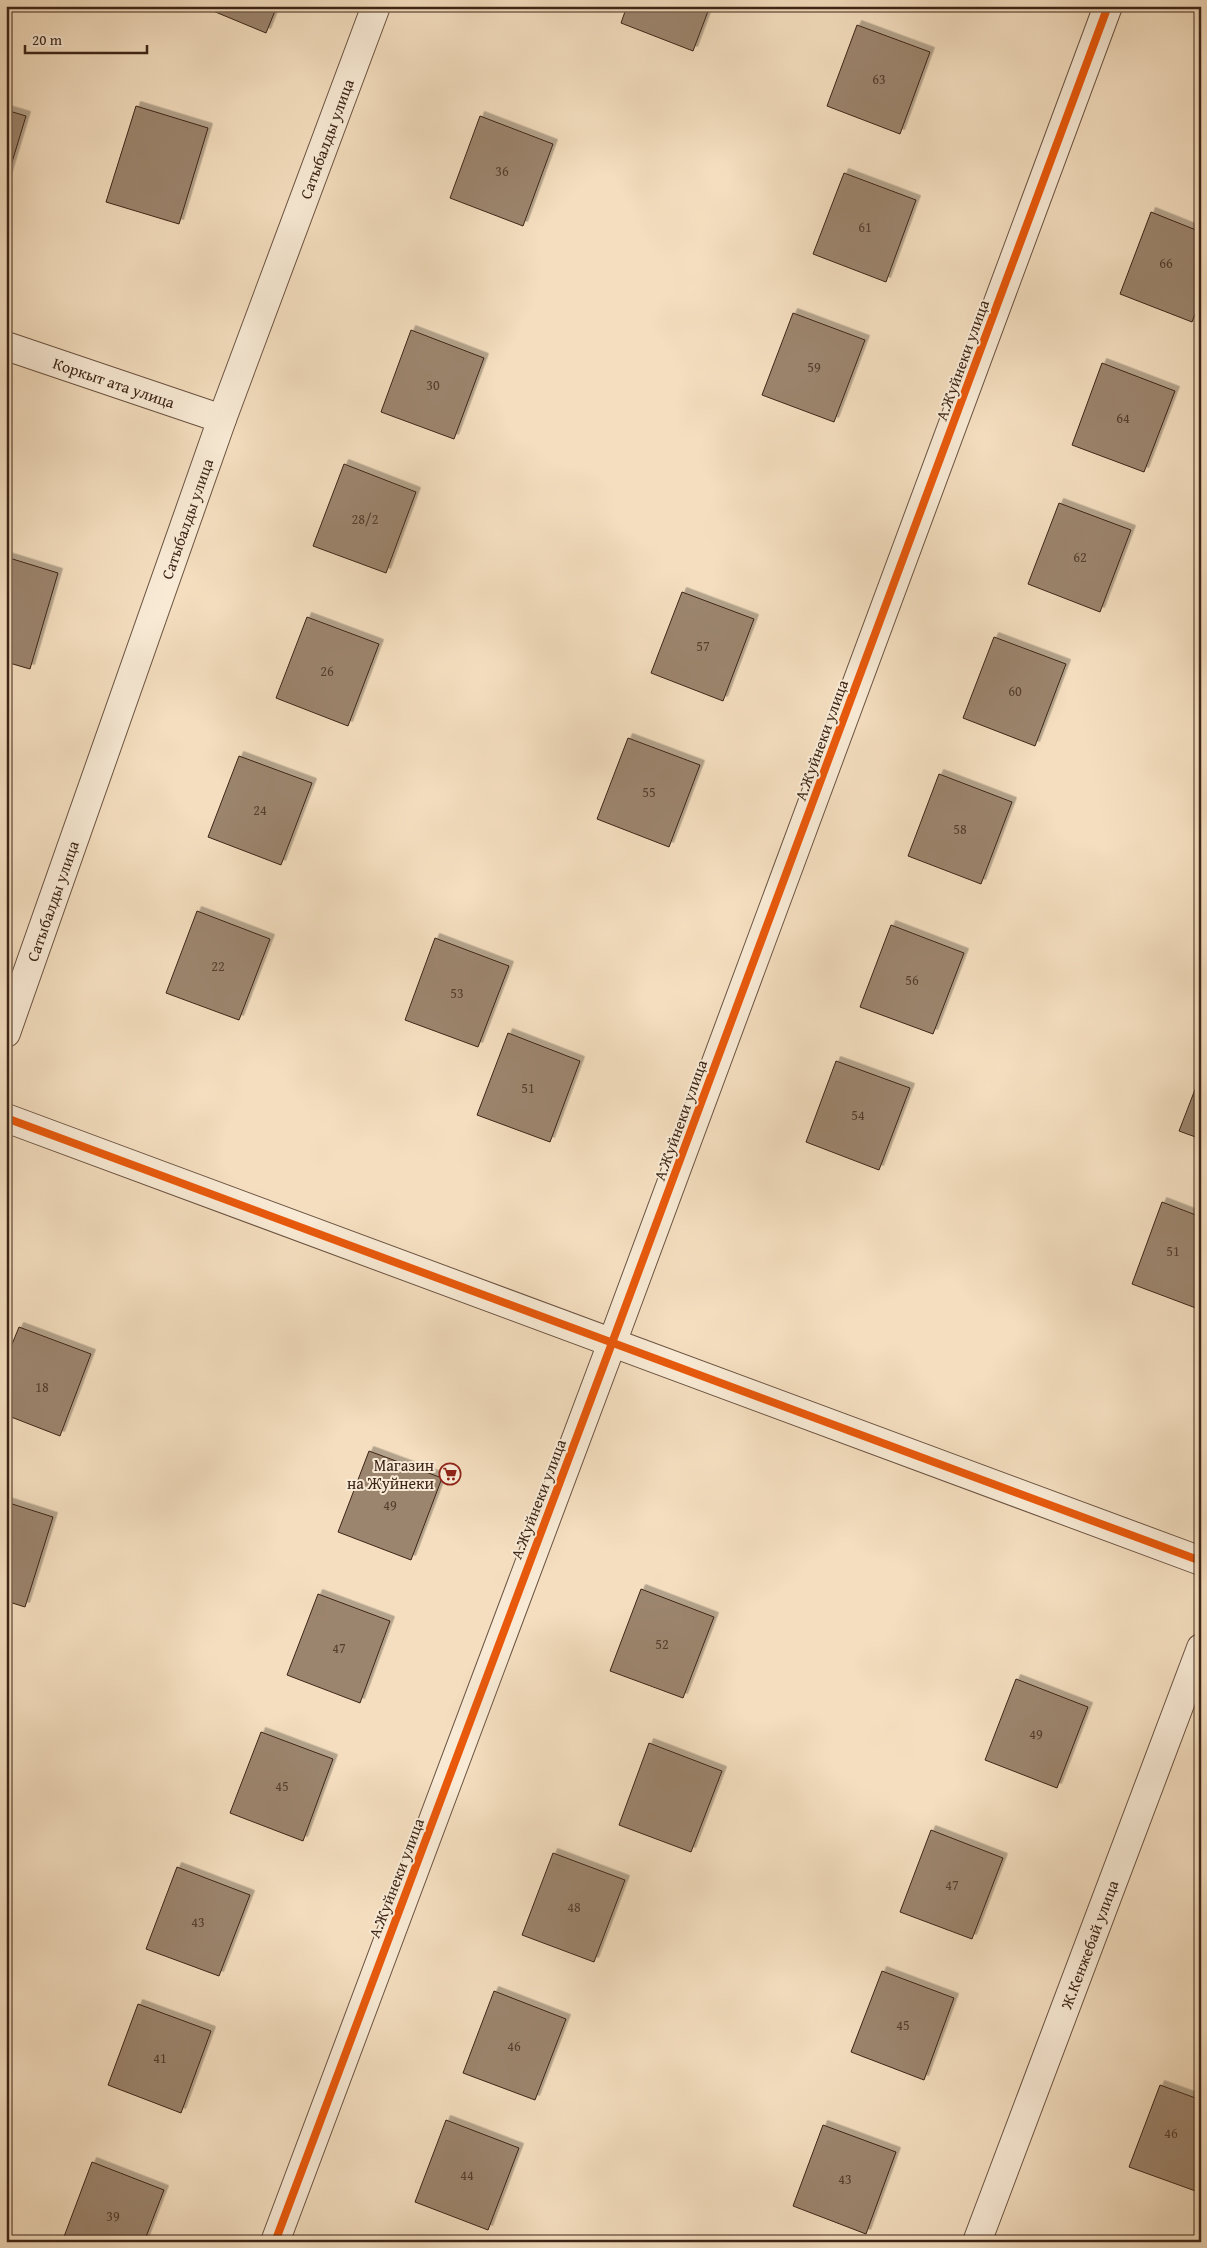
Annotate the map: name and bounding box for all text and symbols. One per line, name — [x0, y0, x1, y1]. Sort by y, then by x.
scale bar — [25, 22, 148, 54]
text: 20 m — [32, 29, 63, 50]
house number: 63 — [872, 69, 886, 89]
street label: Сатыбалды улица — [293, 75, 360, 202]
house number: 36 — [495, 161, 509, 181]
house number: 61 — [858, 217, 872, 237]
house number: 66 — [1159, 253, 1173, 273]
street label: А.Жуйнеки улица — [929, 296, 995, 424]
street label: Коркыт ата улица — [50, 351, 178, 414]
house number: 59 — [807, 357, 821, 377]
house number: 30 — [426, 375, 440, 395]
house number: 64 — [1116, 408, 1130, 428]
street label: Сатыбалды улица — [155, 455, 219, 583]
house number: 28/2 — [352, 509, 378, 529]
house number: 62 — [1073, 547, 1087, 567]
house number: 57 — [696, 636, 710, 656]
house number: 26 — [320, 661, 334, 681]
street label: А.Жуйнеки улица — [788, 676, 854, 804]
house number: 60 — [1008, 681, 1022, 701]
house number: 55 — [642, 782, 656, 802]
house number: 24 — [253, 800, 267, 820]
house number: 58 — [953, 819, 967, 839]
street label: Сатыбалды улица — [20, 837, 85, 965]
house number: 22 — [211, 956, 225, 976]
house number: 56 — [905, 970, 919, 990]
house number: 53 — [450, 983, 464, 1003]
street label: А.Жуйнеки улица — [647, 1056, 713, 1184]
house number: 51 — [521, 1078, 535, 1098]
house number: 54 — [851, 1105, 865, 1125]
house number: 51 — [1166, 1241, 1180, 1261]
house number: 18 — [35, 1377, 49, 1397]
street label: А.Жуйнеки улица — [504, 1435, 572, 1563]
place label: Магазин на Жуйнеки — [347, 1453, 434, 1495]
supermarket icon: Магазин на Жуйнеки — [438, 1462, 462, 1486]
house number: 49 — [383, 1495, 397, 1515]
house number: 52 — [655, 1634, 669, 1654]
house number: 47 — [332, 1638, 346, 1658]
house number: 49 — [1029, 1724, 1043, 1744]
house number: 45 — [275, 1776, 289, 1796]
street label: А.Жуйнеки улица — [362, 1814, 430, 1942]
house number: 47 — [945, 1875, 959, 1895]
street label: Ж.Кенжебай улица — [1054, 1876, 1125, 2013]
house number: 48 — [567, 1897, 581, 1917]
house number: 43 — [191, 1912, 205, 1932]
house number: 45 — [896, 2015, 910, 2035]
house number: 46 — [507, 2036, 521, 2056]
house number: 41 — [153, 2048, 167, 2068]
house number: 46 — [1164, 2123, 1178, 2143]
house number: 44 — [460, 2165, 474, 2185]
house number: 43 — [838, 2169, 852, 2189]
house number: 39 — [106, 2206, 120, 2226]

